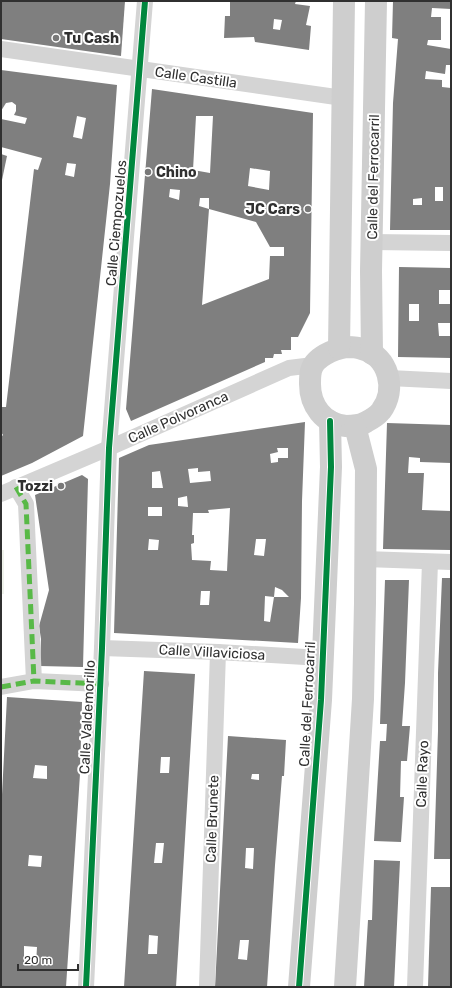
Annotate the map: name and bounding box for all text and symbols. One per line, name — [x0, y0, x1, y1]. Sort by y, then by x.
place label: Tu Cash — [64, 30, 119, 47]
marker: Tu Cash — [51, 33, 61, 43]
street label: Calle Castilla — [154, 63, 238, 92]
street label: Calle del Ferrocarril — [364, 114, 383, 240]
street label: Calle Ciempozuelos — [103, 159, 130, 287]
place label: Chino — [156, 164, 197, 181]
marker: Chino — [143, 167, 153, 177]
place label: JC Cars — [246, 201, 300, 218]
marker: JC Cars — [303, 204, 313, 214]
street label: Calle Polvoranca — [125, 388, 231, 447]
place label: Tozzi — [17, 478, 53, 495]
marker: Tozzi — [56, 481, 66, 491]
street label: Calle Villaviciosa — [158, 641, 266, 664]
street label: Calle del Ferrocarril — [296, 641, 319, 767]
street label: Calle Valdemorillo — [76, 659, 99, 775]
street label: Calle Rayo — [413, 740, 432, 808]
street label: Calle Brunete — [202, 775, 223, 863]
scale bar — [18, 946, 78, 972]
text: 20 m — [24, 953, 52, 967]

